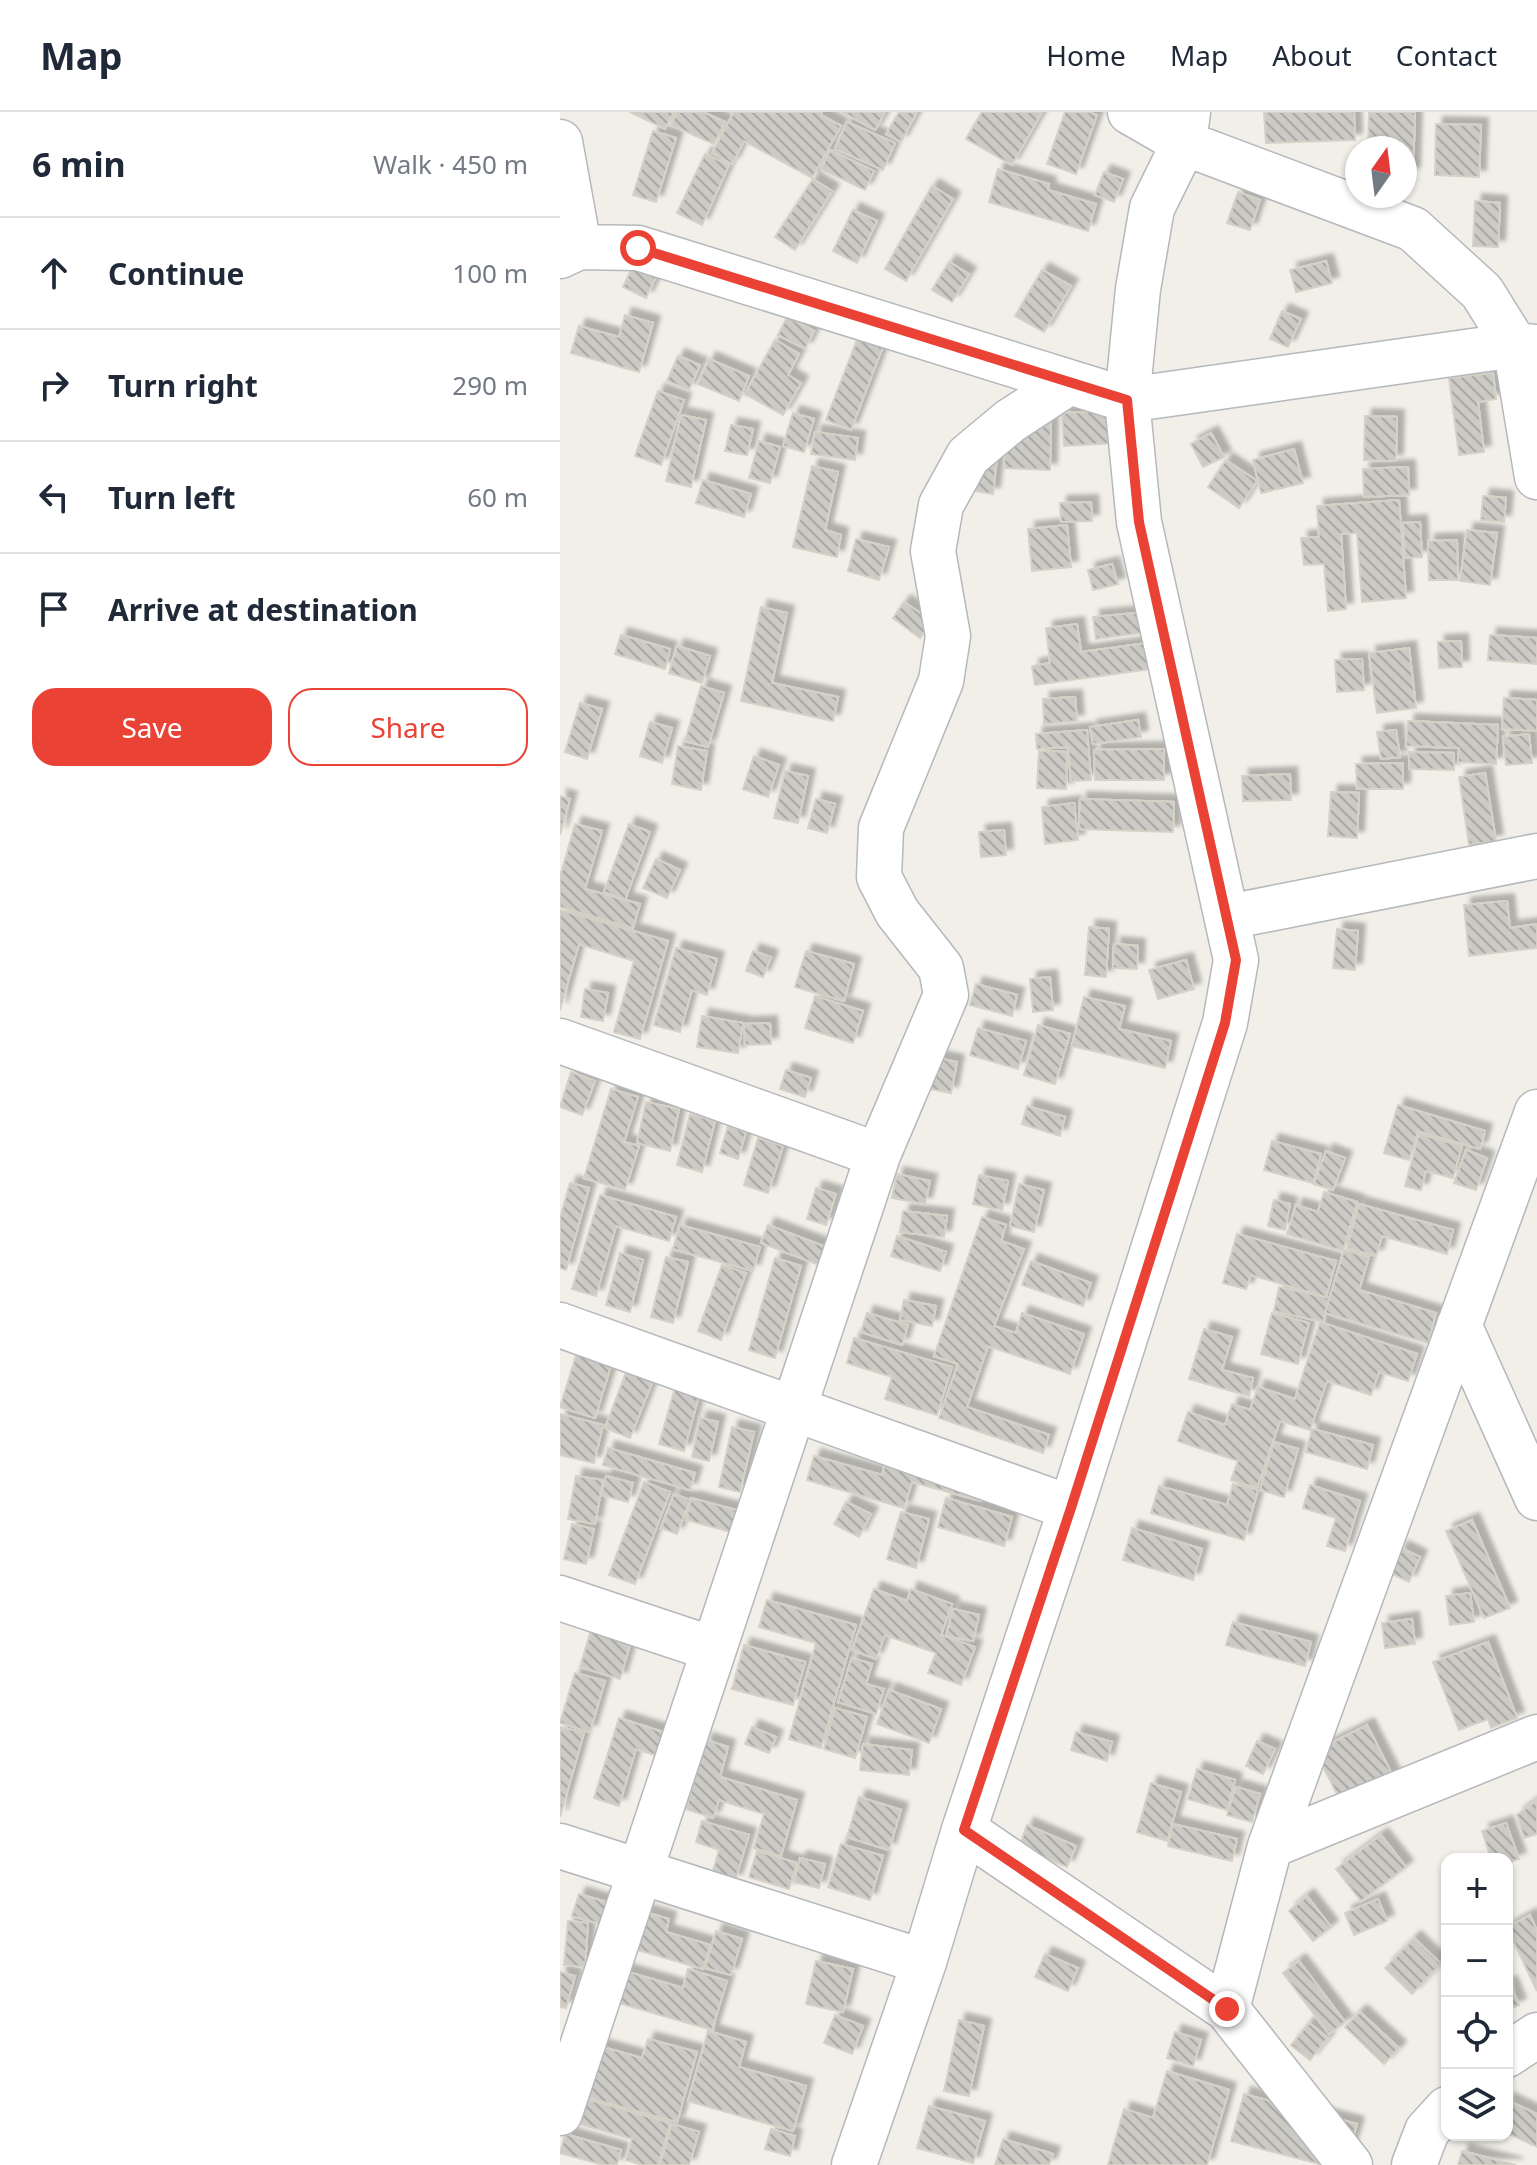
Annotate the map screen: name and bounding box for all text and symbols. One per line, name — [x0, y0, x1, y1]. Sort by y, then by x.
text: Map — [40, 29, 123, 81]
text: Home — [1046, 36, 1126, 74]
text: Map — [1170, 36, 1228, 74]
text: About — [1272, 36, 1352, 74]
text: Contact — [1396, 36, 1497, 74]
north arrow — [1345, 136, 1417, 208]
text: 6 min — [32, 141, 126, 187]
text: Walk · 450 m — [373, 146, 528, 182]
route start — [620, 230, 656, 266]
icon: ahead — [32, 251, 76, 295]
text: Continue — [108, 253, 244, 294]
text: 100 m — [452, 255, 528, 291]
icon: right — [32, 363, 76, 407]
text: Turn right — [108, 365, 258, 406]
text: 290 m — [452, 367, 528, 403]
icon: left — [32, 475, 76, 519]
text: Turn left — [108, 477, 236, 518]
text: 60 m — [467, 479, 528, 515]
icon: arrive — [32, 587, 76, 631]
text: Arrive at destination — [108, 589, 418, 630]
button: Save — [32, 688, 272, 766]
button: Share — [288, 688, 528, 766]
map controls — [1441, 1853, 1513, 2141]
button: + — [1441, 1853, 1513, 1925]
button: − — [1441, 1925, 1513, 1997]
route end — [1209, 1991, 1245, 2027]
button: locate — [1441, 1997, 1513, 2069]
button: layers — [1441, 2069, 1513, 2141]

